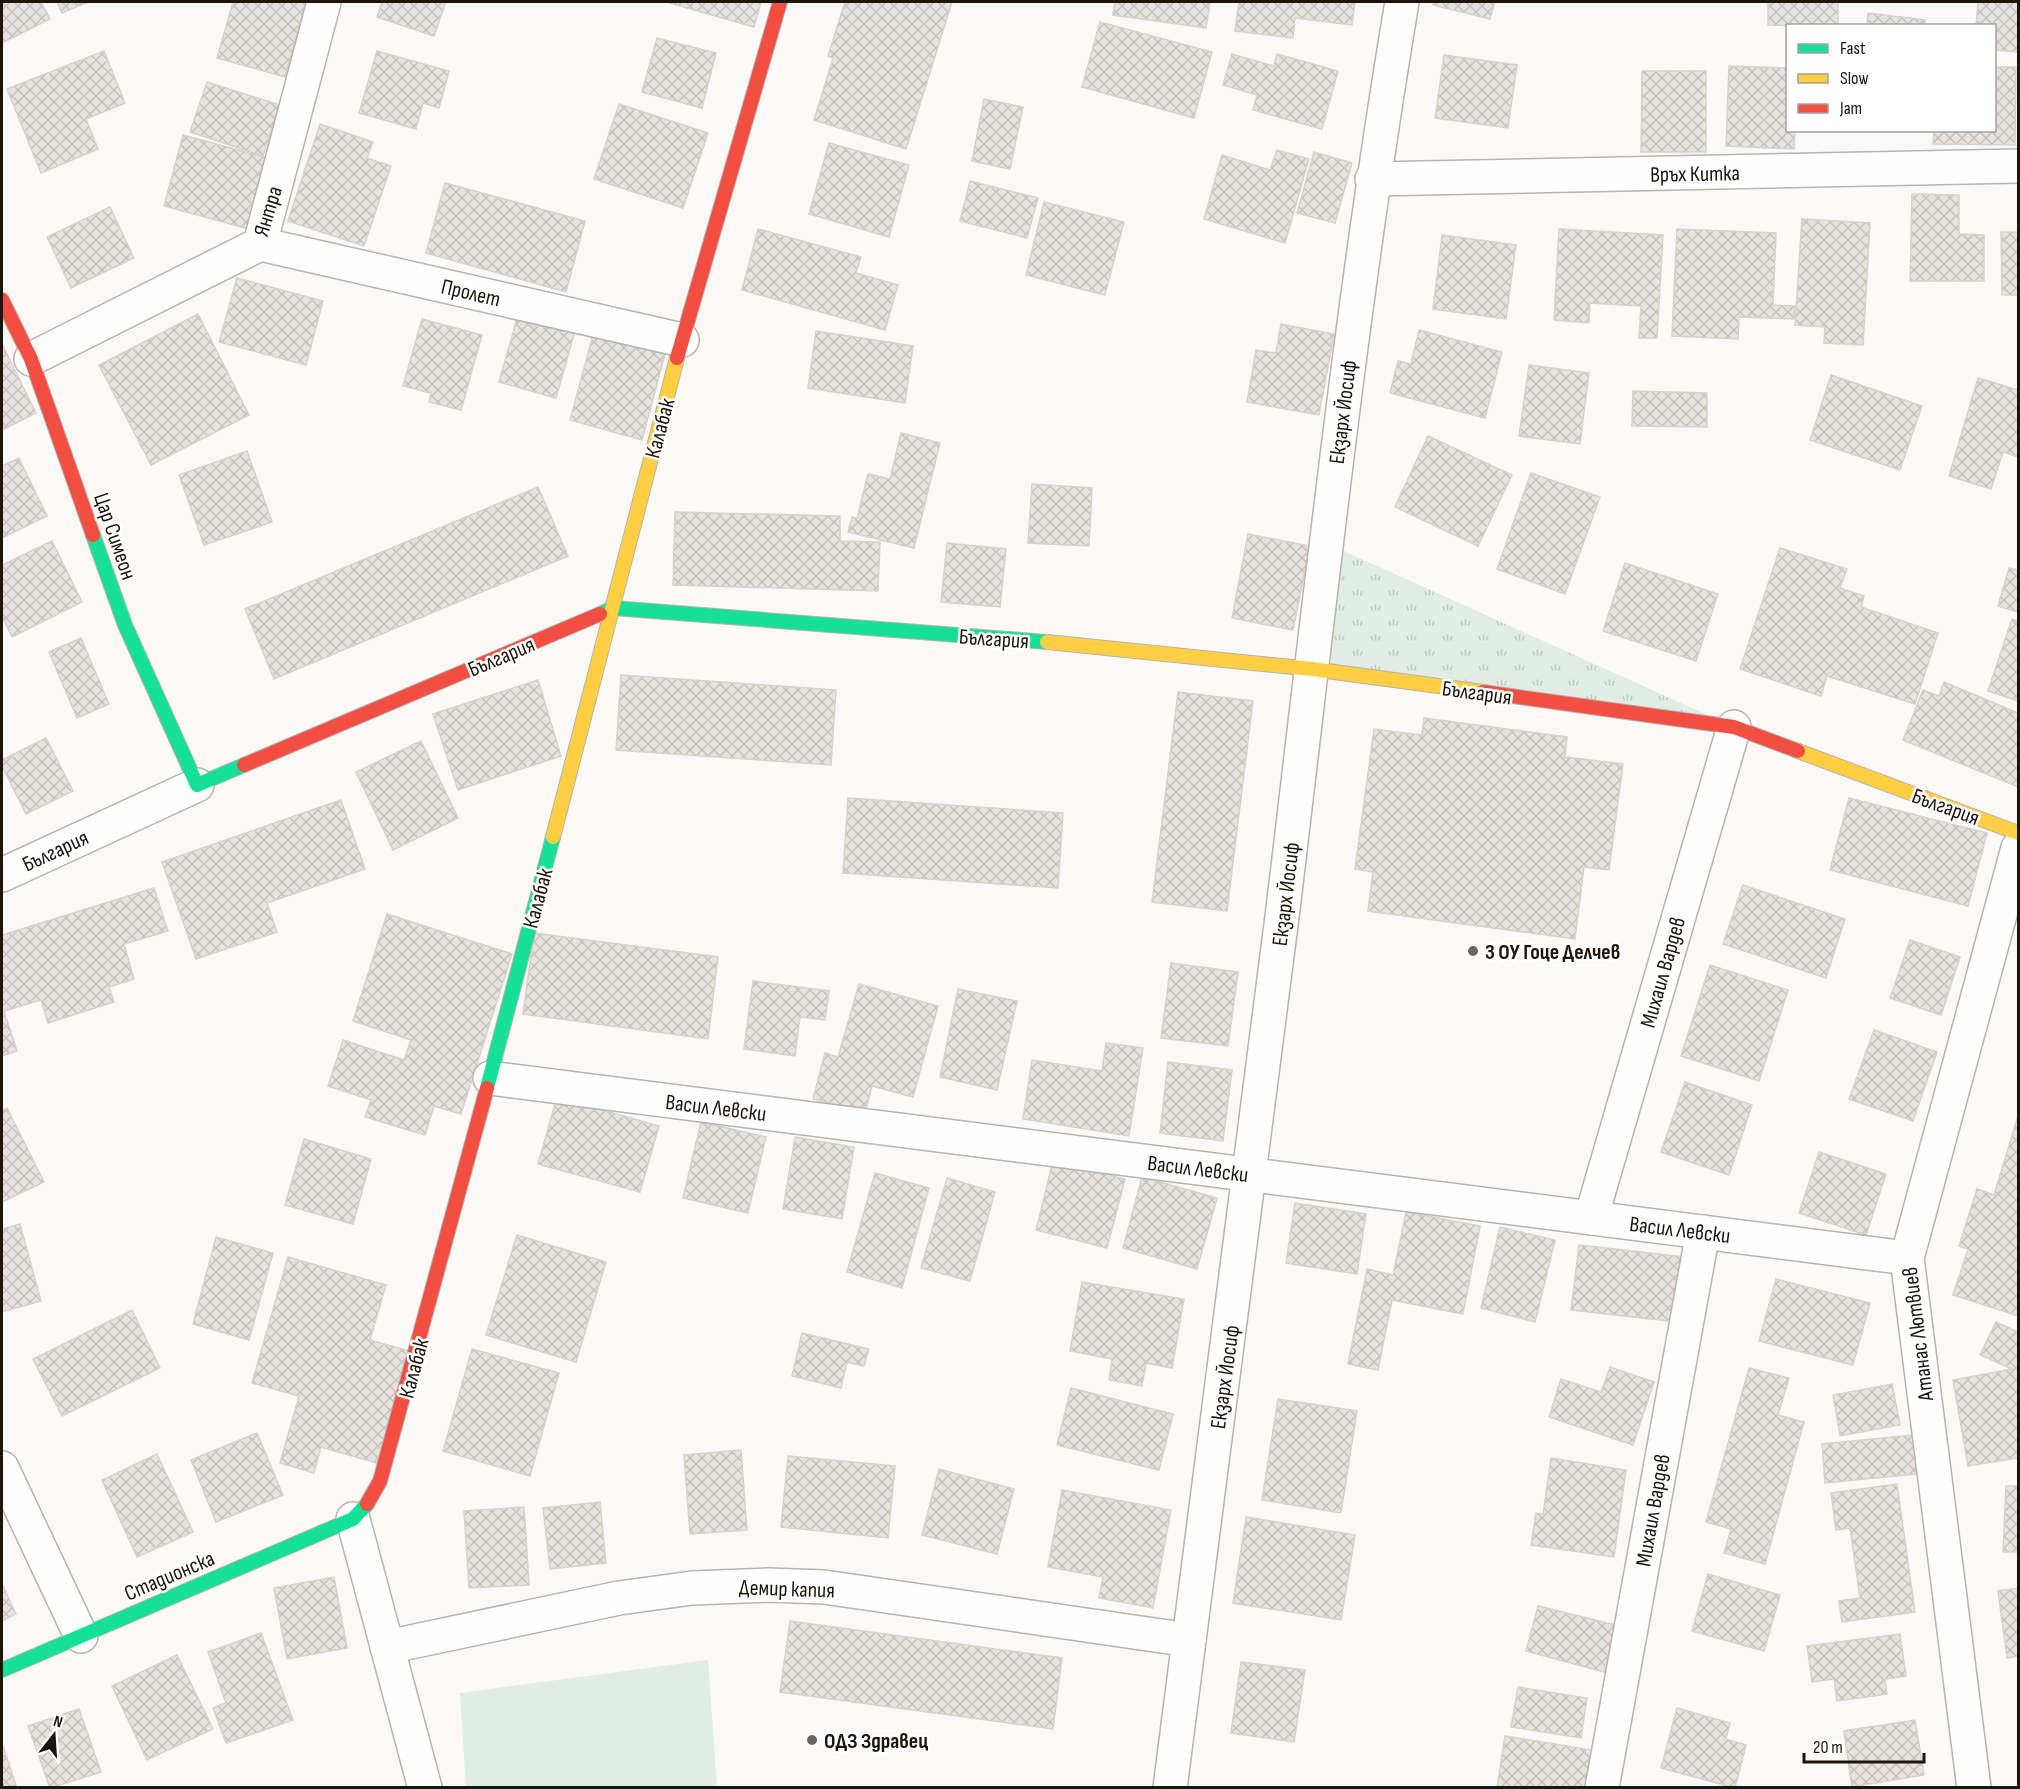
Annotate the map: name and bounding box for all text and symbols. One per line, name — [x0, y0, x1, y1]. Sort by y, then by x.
legend — [1786, 24, 1996, 132]
text: Fast — [1840, 38, 1866, 59]
text: Slow — [1840, 68, 1869, 89]
text: Jam — [1839, 98, 1862, 119]
street label: Връх Китка — [1650, 160, 1740, 189]
street label: Янтра — [248, 183, 289, 240]
street label: Пролет — [438, 274, 503, 313]
street label: Екзарх Йосиф — [1324, 359, 1363, 466]
street label: Калабак — [640, 395, 682, 461]
street label: Цар Симеон — [87, 490, 142, 583]
street label: България — [958, 624, 1030, 655]
street label: България — [464, 631, 539, 683]
street label: България — [1440, 675, 1513, 712]
street label: България — [1908, 783, 1983, 832]
street label: България — [18, 824, 93, 878]
street label: Екзарх Йосиф — [1267, 841, 1306, 948]
street label: Калабак — [518, 865, 560, 931]
street label: Михаил Вардев — [1635, 914, 1692, 1031]
place label: 3 ОУ Гоце Делчев — [1485, 939, 1620, 966]
marker: 3 ОУ Гоце Делчев — [1466, 944, 1480, 958]
street label: Васил Левски — [664, 1089, 768, 1128]
street label: Васил Левски — [1146, 1150, 1250, 1189]
street label: Васил Левски — [1628, 1211, 1732, 1250]
street label: Атанас Лютвиев — [1897, 1265, 1940, 1403]
street label: Екзарх Йосиф — [1205, 1324, 1246, 1431]
street label: Калабак — [394, 1335, 436, 1401]
street label: Михаил Вардев — [1630, 1452, 1677, 1569]
street label: Стадионска — [120, 1545, 219, 1607]
street label: Демир капия — [739, 1574, 835, 1605]
north arrow — [24, 1705, 84, 1765]
text: N — [51, 1712, 65, 1732]
scale bar — [1804, 1726, 1924, 1764]
place label: ОДЗ Здравец — [824, 1728, 928, 1755]
marker: ОДЗ Здравец — [805, 1733, 819, 1747]
text: 20 m — [1813, 1737, 1843, 1758]

